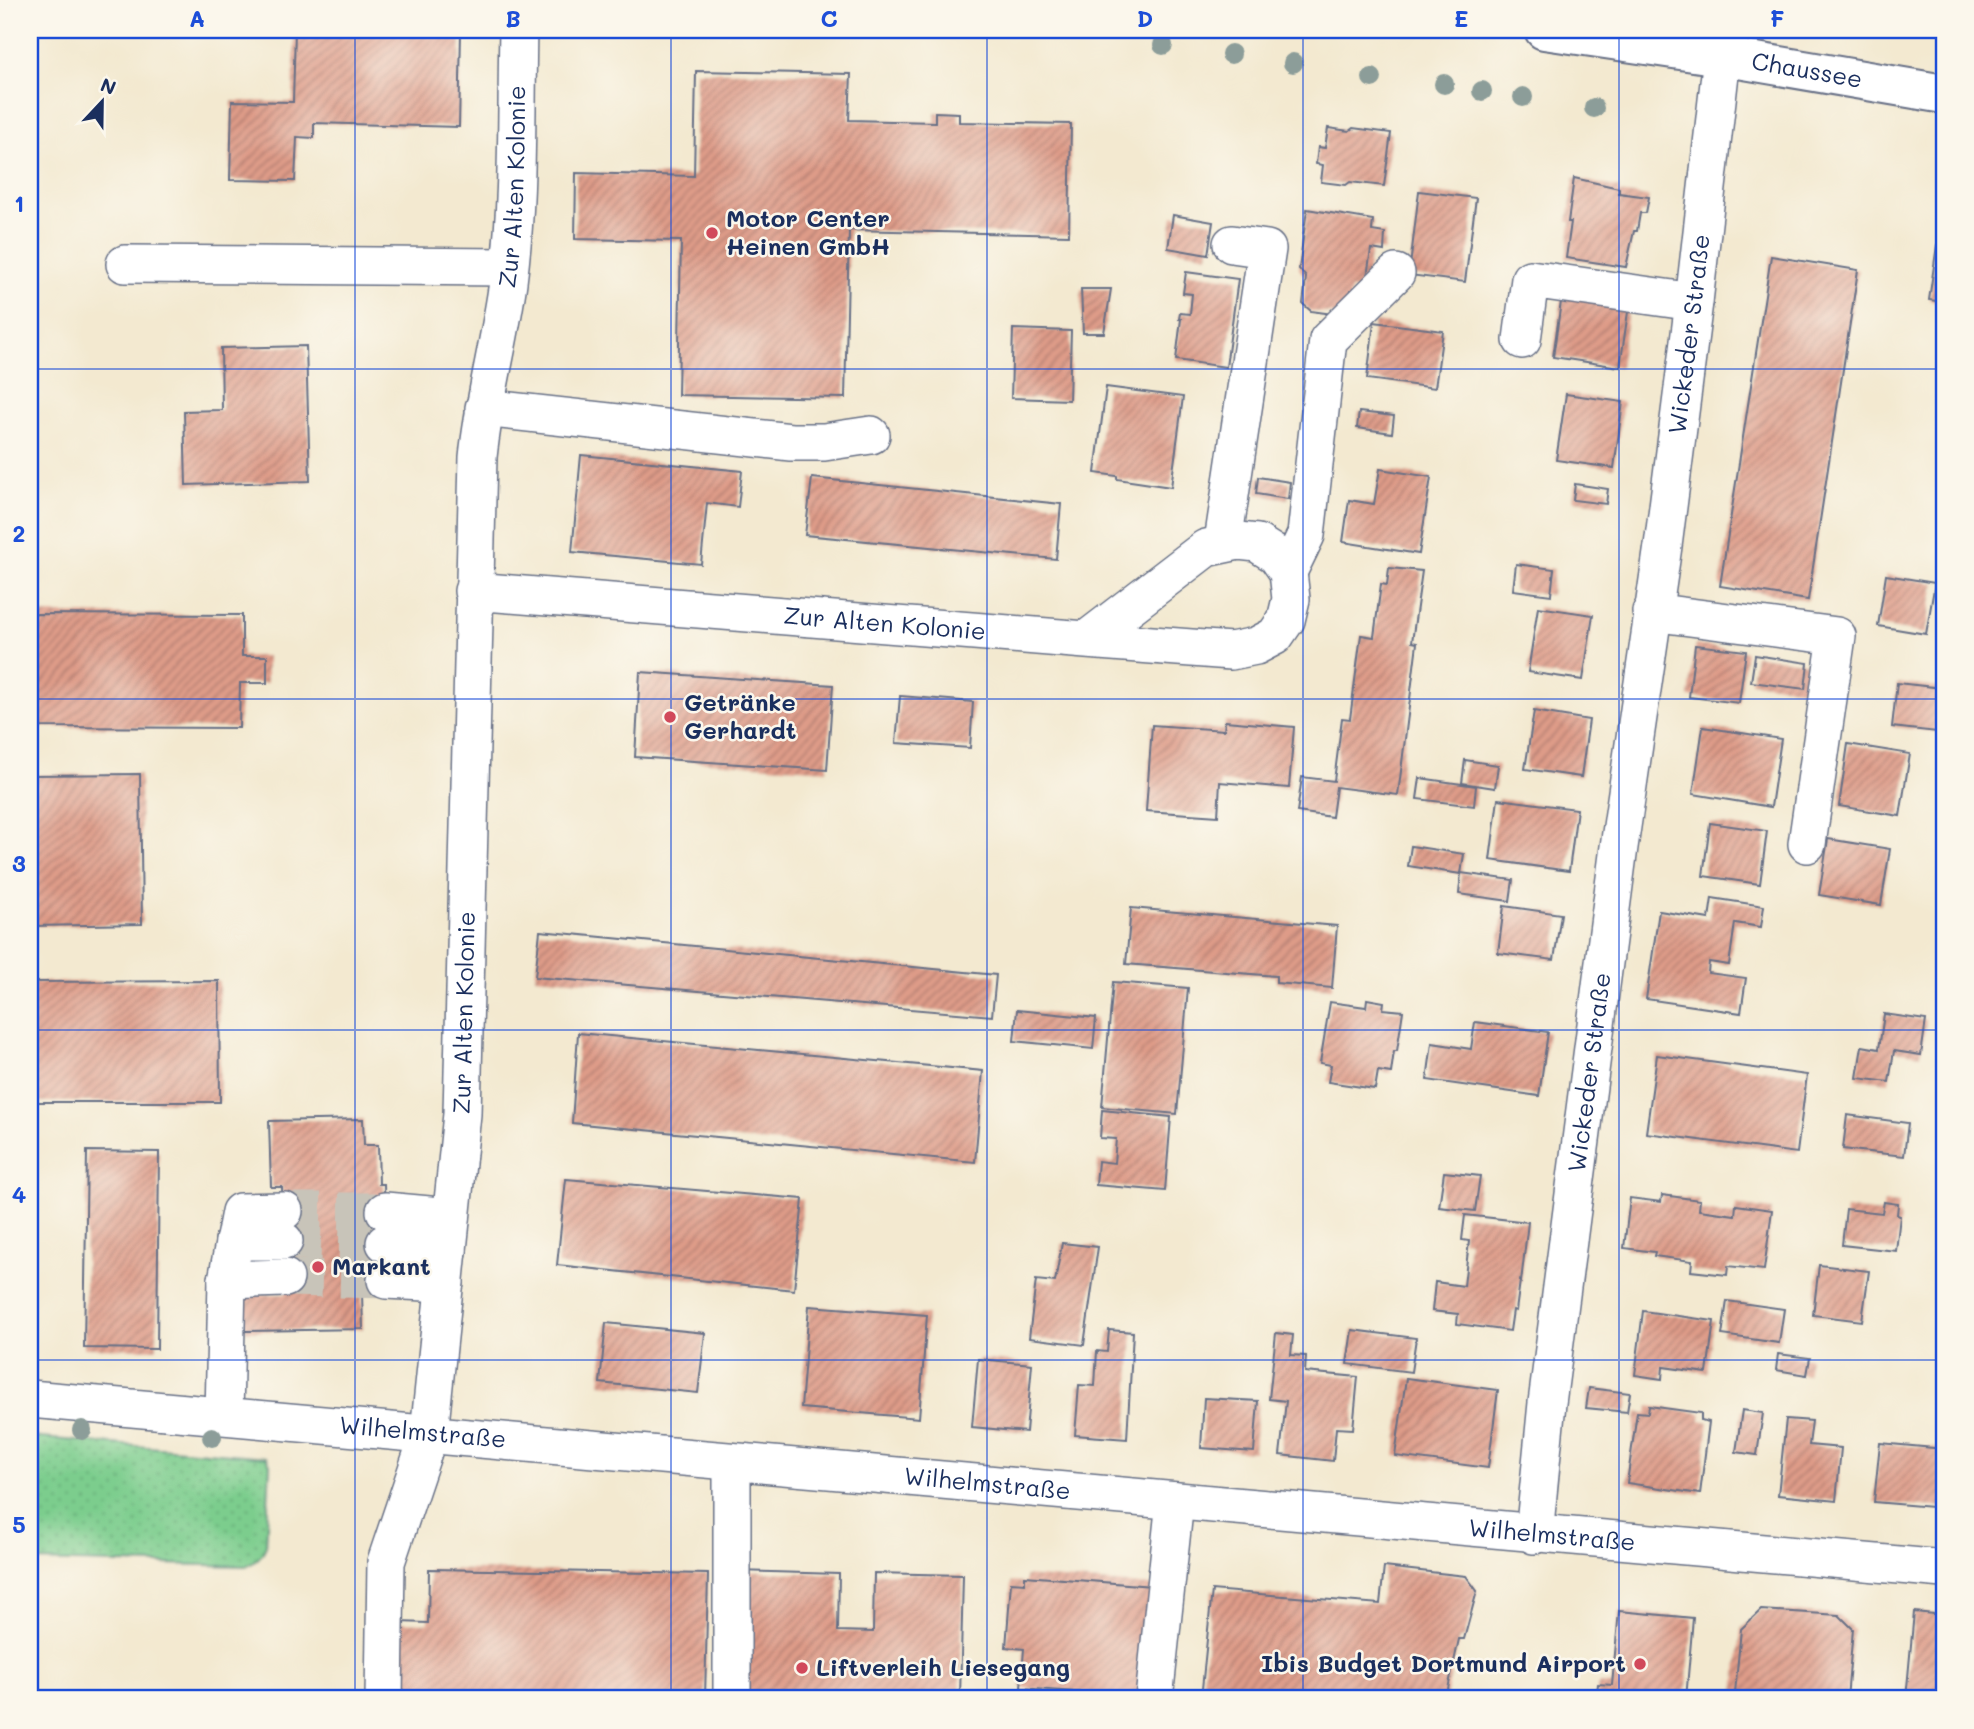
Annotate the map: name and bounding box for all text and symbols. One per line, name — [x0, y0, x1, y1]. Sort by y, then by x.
text: A — [189, 3, 205, 33]
text: B — [505, 3, 521, 33]
text: C — [820, 3, 838, 33]
text: D — [1137, 3, 1153, 33]
text: E — [1454, 3, 1468, 33]
text: F — [1770, 3, 1784, 33]
street label: Chaussee — [1749, 44, 1865, 94]
north arrow — [66, 66, 136, 136]
text: N — [97, 71, 120, 100]
street label: Zur Alten Kolonie — [490, 85, 531, 290]
text: 1 — [14, 188, 24, 218]
place label: Motor Center Heinen GmbH — [726, 202, 890, 261]
marker: Motor Center Heinen GmbH — [704, 225, 720, 241]
street label: Wickeder Straße — [1660, 232, 1716, 436]
text: 2 — [13, 518, 25, 548]
street label: Zur Alten Kolonie — [783, 599, 987, 646]
place label: Getränke Gerhardt — [684, 686, 796, 745]
marker: Getränke Gerhardt — [662, 709, 678, 725]
text: 3 — [12, 848, 26, 878]
street label: Zur Alten Kolonie — [445, 911, 481, 1114]
street label: Wickeder Straße — [1560, 970, 1617, 1174]
text: 4 — [12, 1179, 26, 1209]
place label: Markant — [332, 1250, 431, 1281]
marker: Markant — [310, 1259, 326, 1275]
street label: Wilhelmstraße — [338, 1408, 507, 1454]
street label: Wilhelmstraße — [903, 1459, 1072, 1506]
text: 5 — [12, 1509, 26, 1539]
street label: Wilhelmstraße — [1467, 1511, 1637, 1557]
place label: Ibis Budget Dortmund Airport — [1261, 1647, 1626, 1678]
place label: Liftverleih Liesegang — [816, 1651, 1070, 1682]
marker: Ibis Budget Dortmund Airport — [1632, 1656, 1648, 1672]
marker: Liftverleih Liesegang — [794, 1660, 810, 1676]

